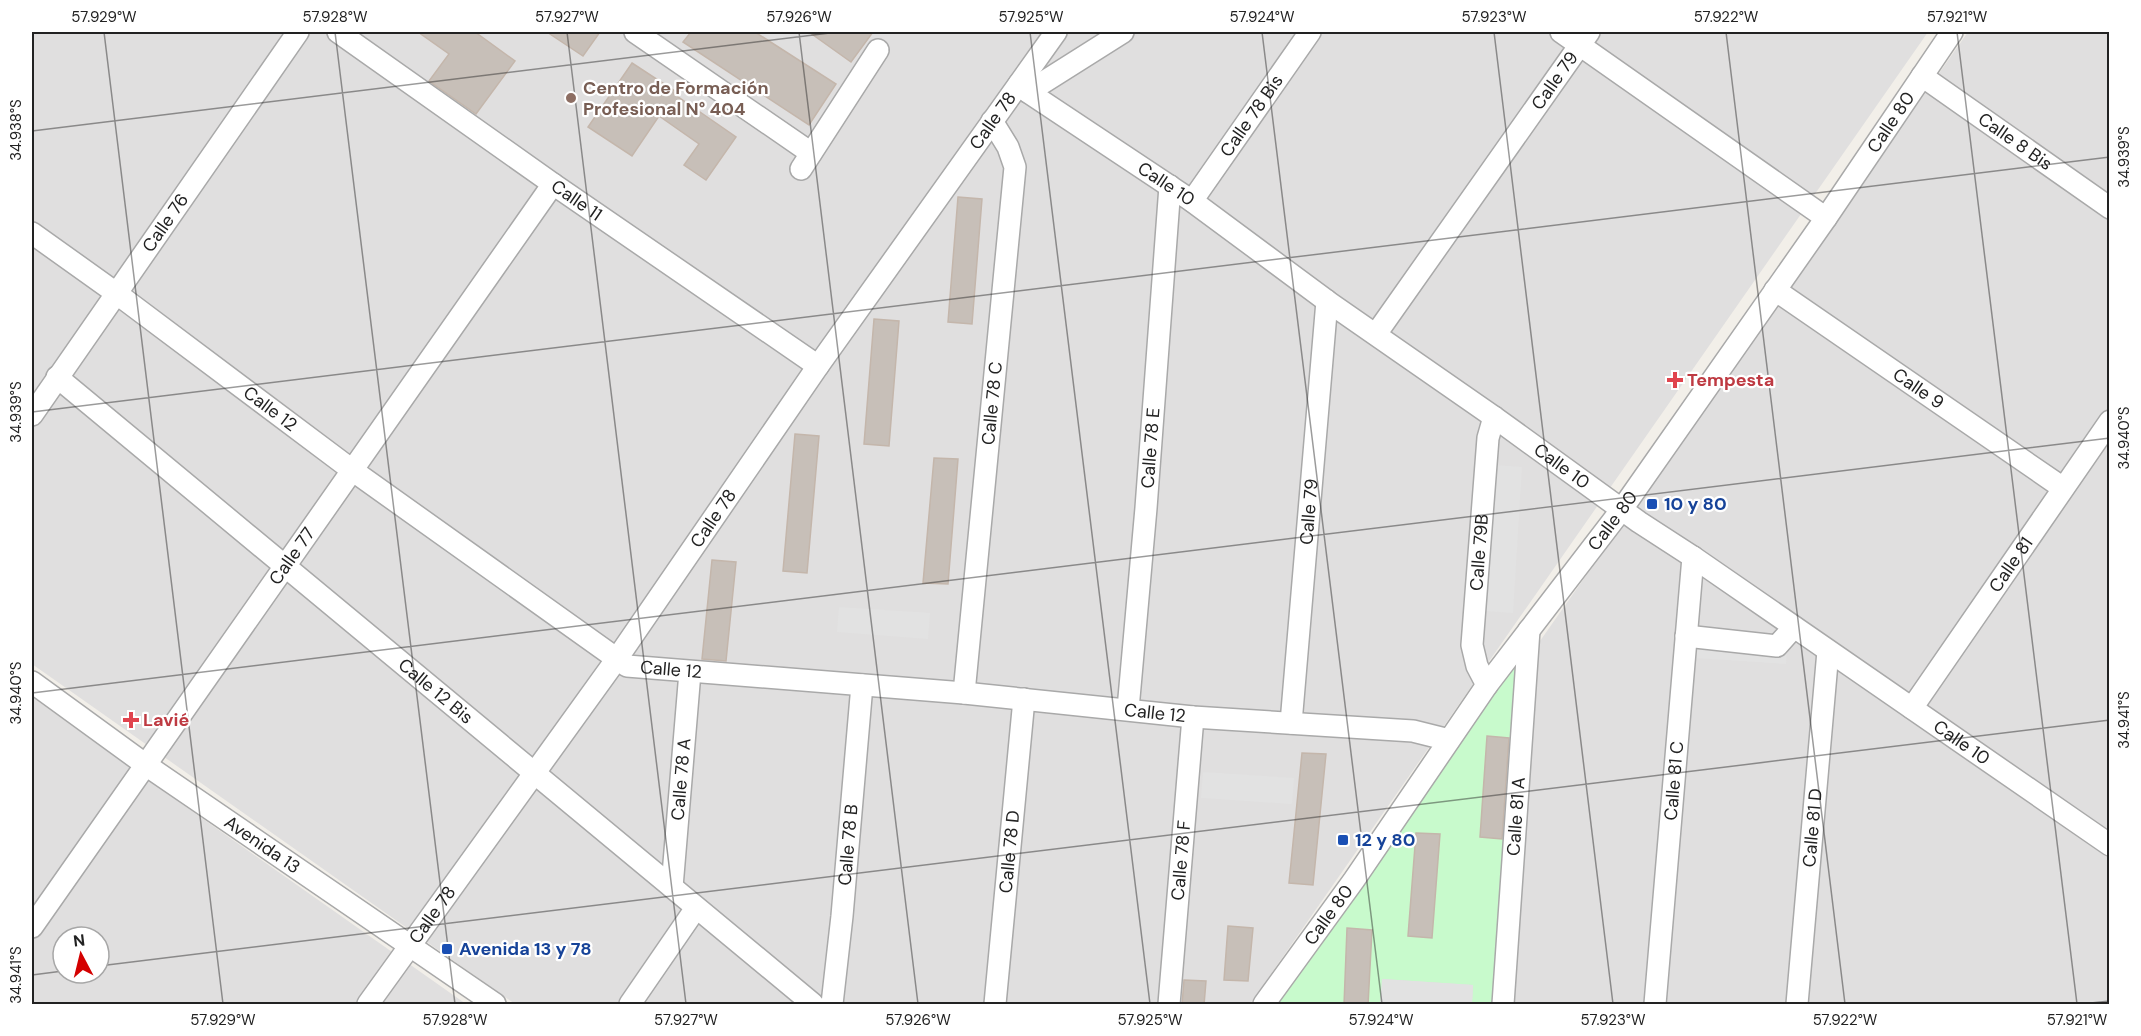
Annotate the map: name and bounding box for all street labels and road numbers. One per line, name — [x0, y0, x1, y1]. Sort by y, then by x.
street label: Calle 79 — [1526, 47, 1584, 115]
street label: Calle 78 Bis — [1214, 70, 1289, 162]
street label: Calle 78 — [964, 87, 1022, 155]
street label: Calle 80 — [1862, 87, 1920, 158]
street label: Calle 8 Bis — [1973, 107, 2057, 176]
street label: Calle 10 — [1133, 156, 1199, 211]
street label: Calle 11 — [546, 174, 607, 226]
street label: Calle 76 — [137, 189, 194, 257]
street label: Calle 78 C — [976, 360, 1008, 446]
street label: Calle 9 — [1888, 363, 1949, 415]
street label: Calle 12 — [238, 381, 302, 437]
street label: Calle 78 E — [1135, 407, 1165, 489]
street label: Calle 10 — [1529, 438, 1595, 494]
street label: Calle 79 — [1294, 478, 1324, 546]
street label: Calle 78 — [685, 484, 742, 552]
street label: Calle 80 — [1582, 486, 1643, 556]
street label: Calle 79B — [1464, 513, 1494, 592]
street label: Calle 77 — [264, 523, 321, 590]
street label: Calle 81 — [1983, 532, 2038, 597]
street label: Calle 12 Bis — [393, 653, 478, 729]
street label: Calle 12 — [639, 655, 703, 684]
street label: Calle 12 — [1123, 698, 1187, 728]
street label: Calle 10 — [1928, 714, 1995, 770]
street label: Calle 78 A — [666, 737, 696, 822]
street label: Calle 81 C — [1659, 740, 1689, 822]
street label: Calle 81 A — [1501, 776, 1531, 857]
street label: Calle 81 D — [1797, 787, 1828, 868]
street label: Calle 78 B — [833, 803, 864, 887]
street label: Calle 78 D — [994, 809, 1025, 894]
street label: Avenida 13 — [220, 810, 305, 879]
street label: Calle 78 F — [1166, 819, 1196, 902]
street label: Calle 80 — [1299, 880, 1359, 950]
street label: Calle 78 — [403, 881, 461, 949]

